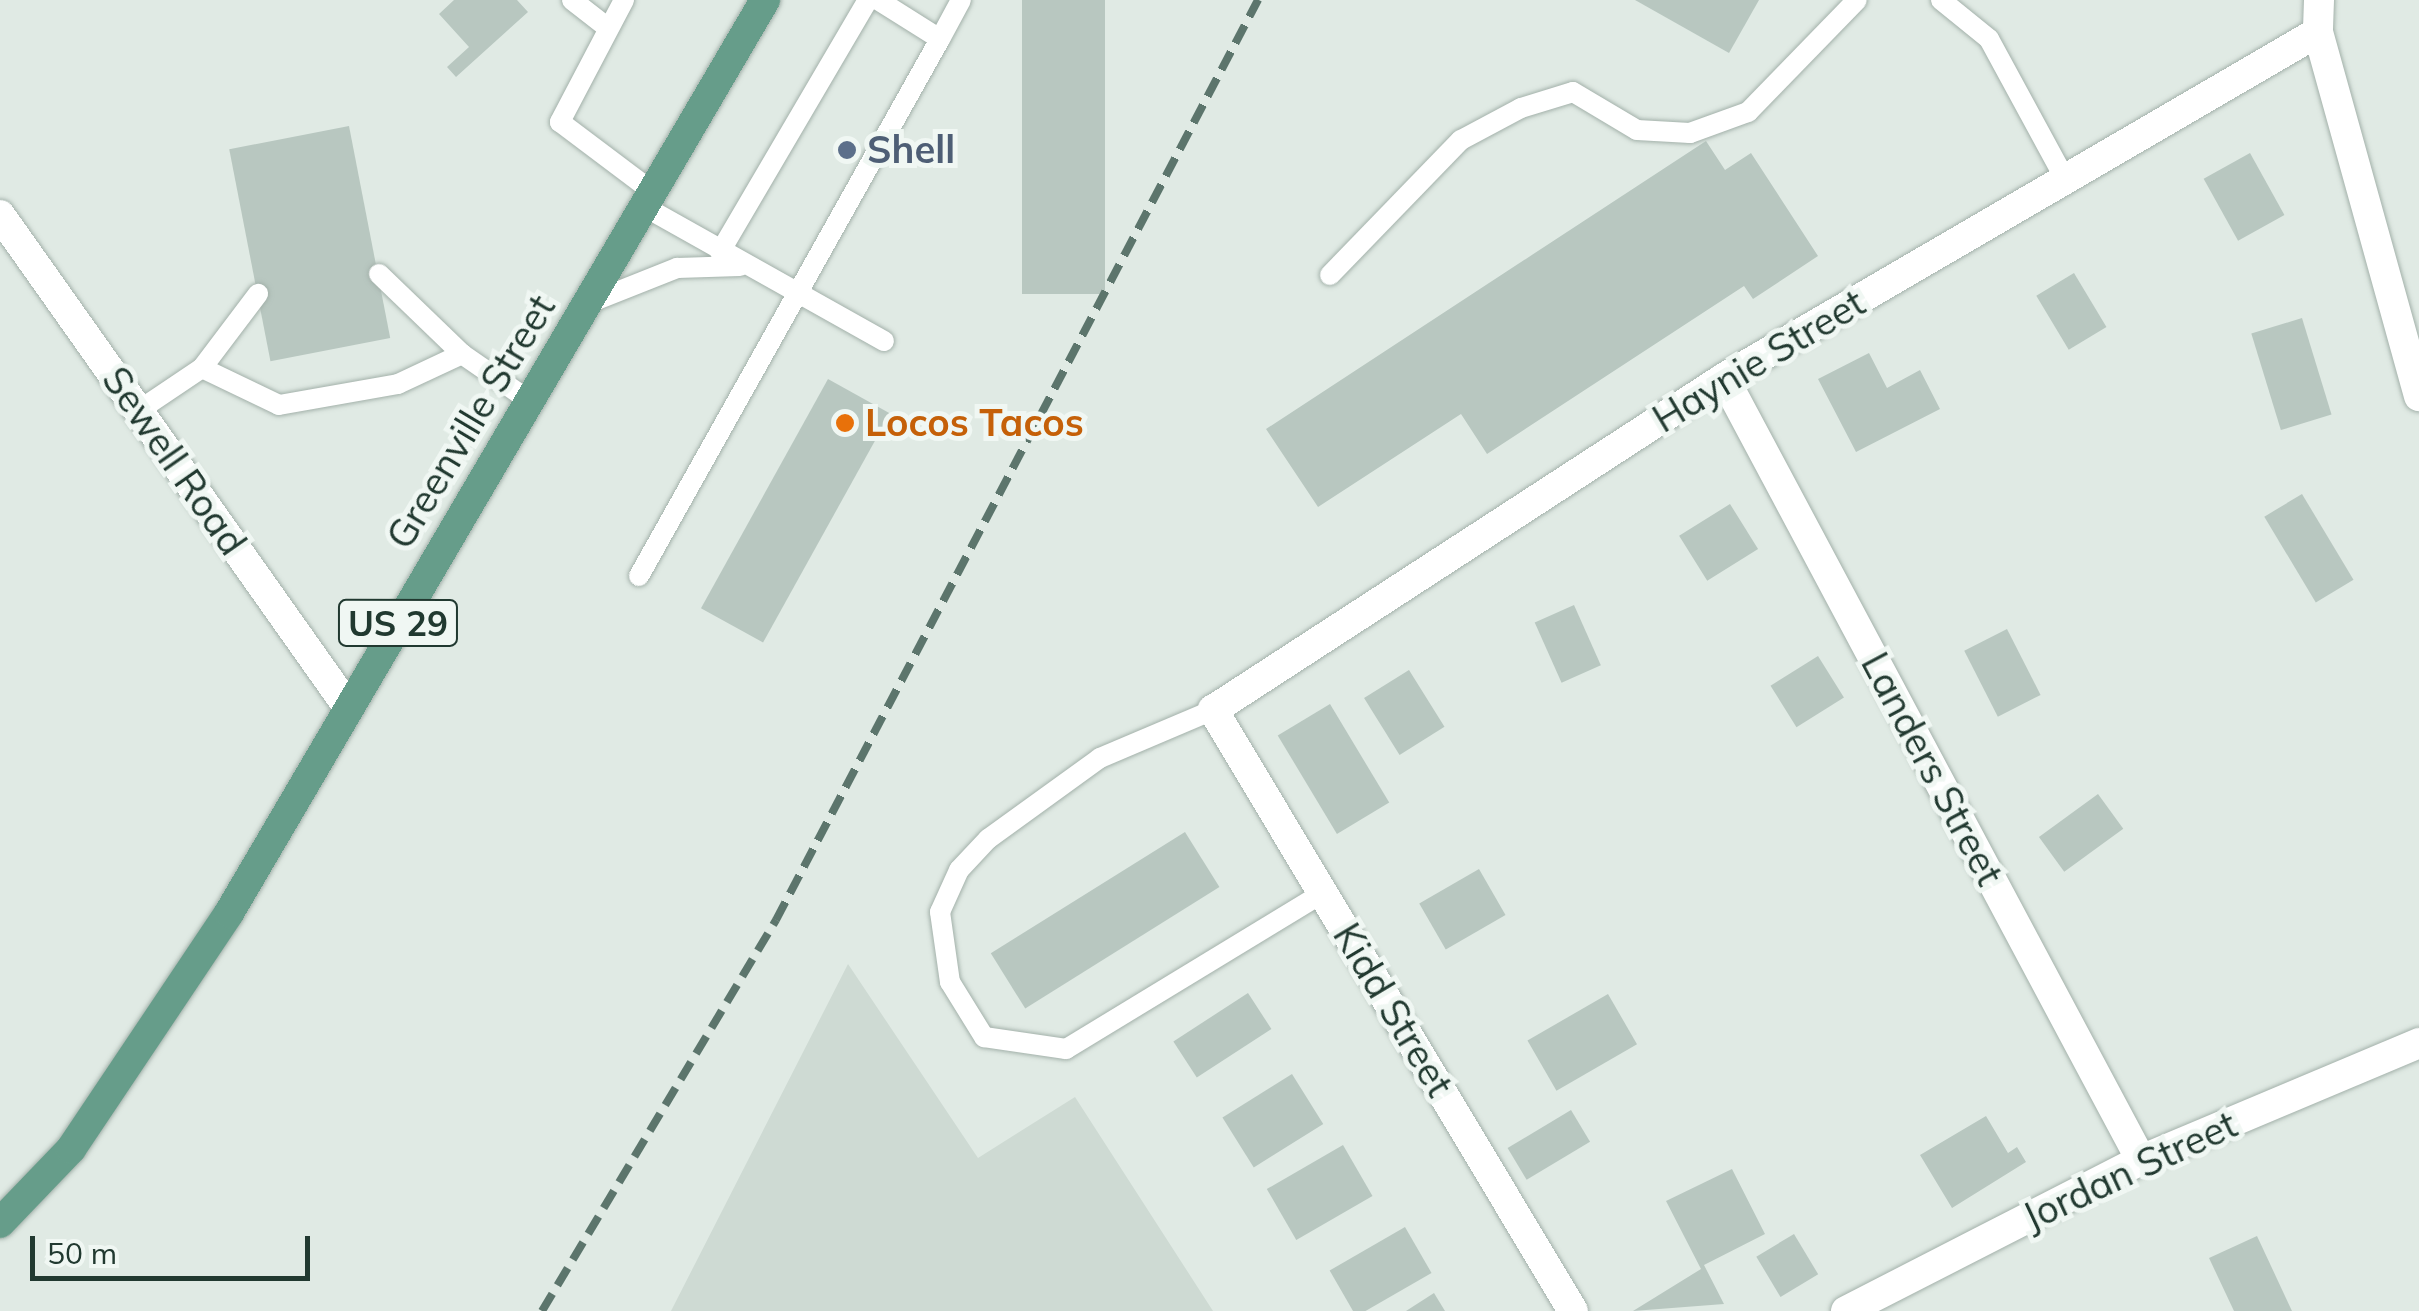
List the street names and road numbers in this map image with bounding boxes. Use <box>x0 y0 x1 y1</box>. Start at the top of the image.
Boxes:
street label: Haynie Street <box>1645 280 1873 442</box>
street label: Greenville Street <box>377 287 565 557</box>
street label: Sewell Road <box>93 358 255 564</box>
road number: US 29 <box>336 593 460 653</box>
street label: Landers Street <box>1852 645 2012 893</box>
street label: Kidd Street <box>1324 915 1462 1105</box>
street label: Jordan Street <box>2016 1102 2244 1240</box>

